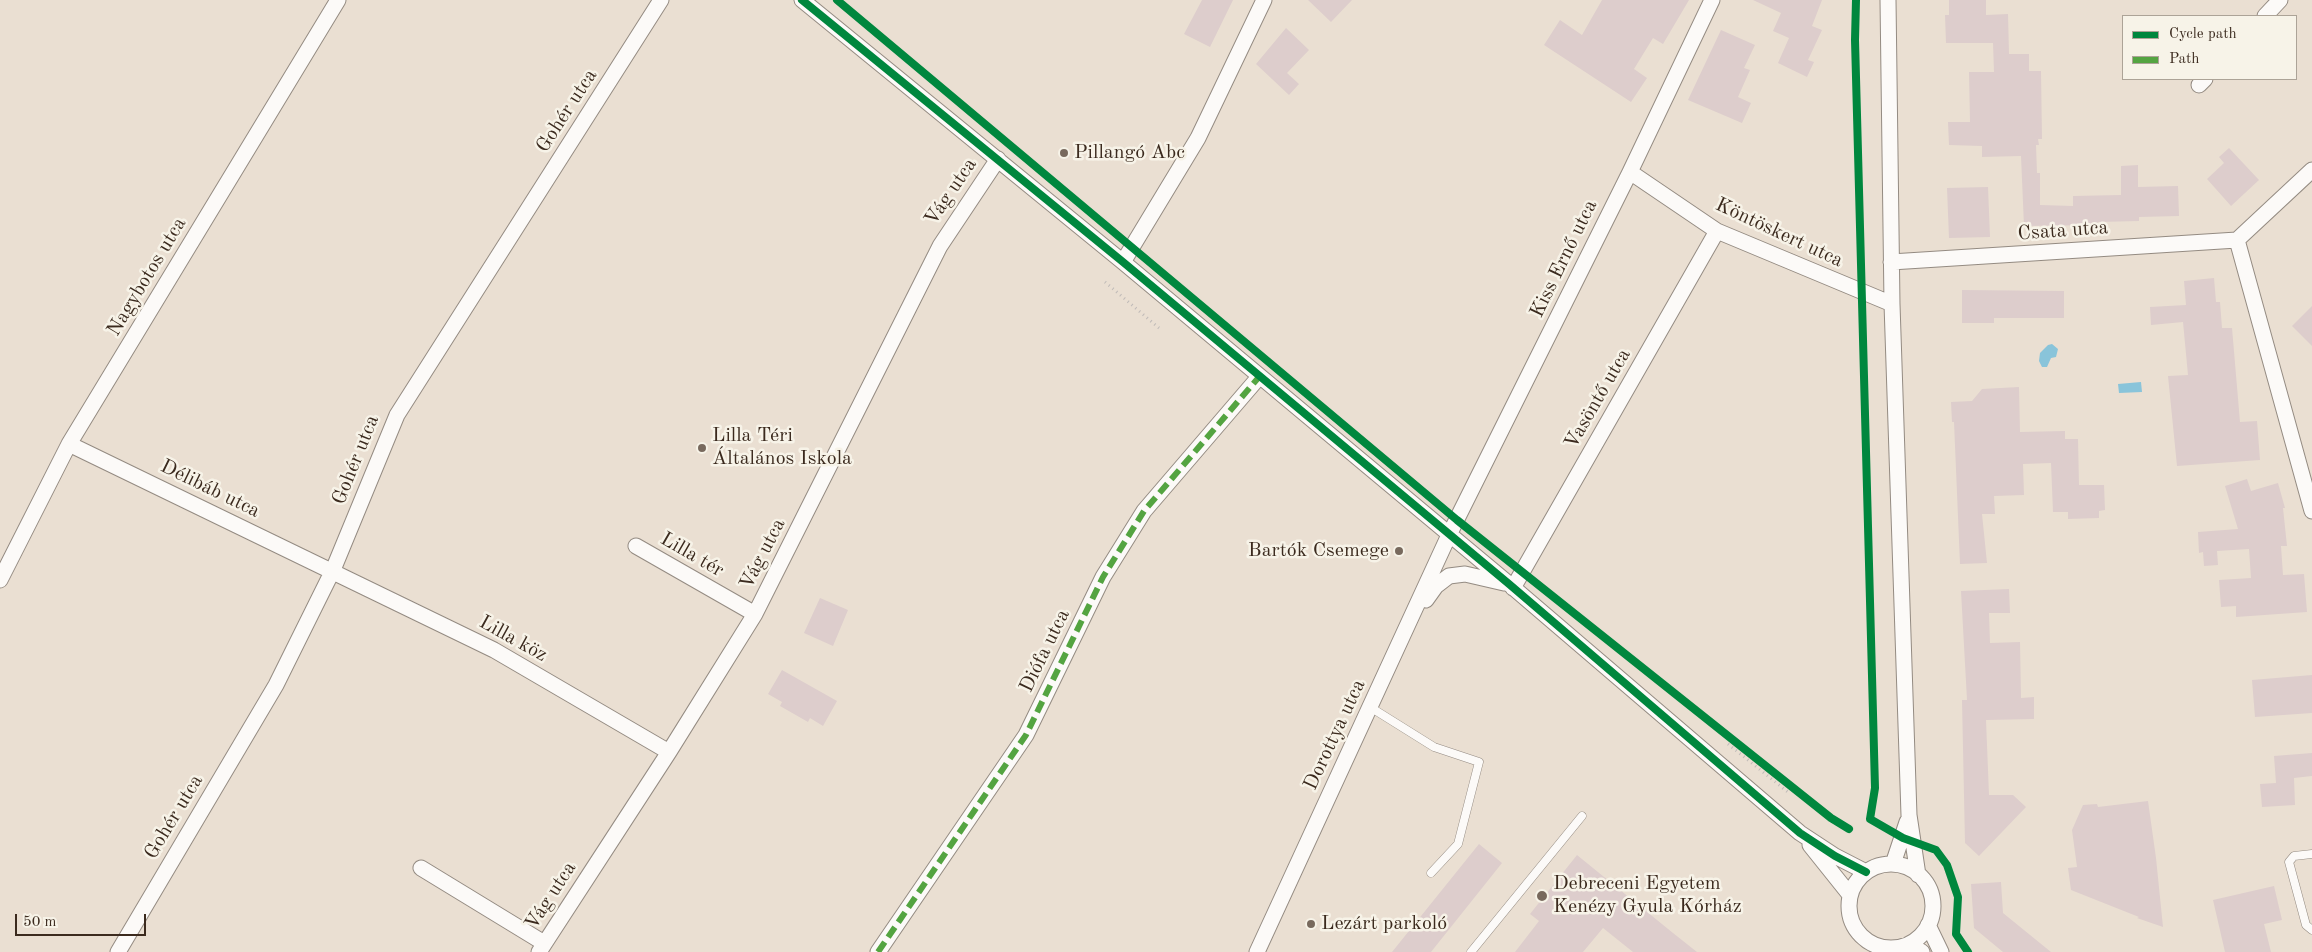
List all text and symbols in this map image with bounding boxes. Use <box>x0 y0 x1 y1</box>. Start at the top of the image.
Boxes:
legend <box>2122 15 2297 80</box>
text: Cycle path <box>2169 27 2237 42</box>
text: Path <box>2169 52 2199 67</box>
street label: Gohér utca <box>531 65 603 157</box>
place label: Pillangó Abc <box>1074 141 1185 165</box>
marker: Pillangó Abc <box>1058 147 1070 159</box>
street label: Vág utca <box>920 154 982 230</box>
street label: Köntöskert utca <box>1711 193 1847 273</box>
street label: Kiss Ernő utca <box>1525 196 1603 322</box>
street label: Nagybotos utca <box>102 213 192 341</box>
street label: Csata utca <box>2017 216 2109 246</box>
street label: Vasöntő utca <box>1560 345 1636 453</box>
street label: Gohér utca <box>327 412 385 508</box>
place label: Lilla Téri Általános Iskola <box>712 424 852 471</box>
marker: Lilla Téri Általános Iskola <box>696 442 708 454</box>
street label: Délibáb utca <box>156 455 264 523</box>
street label: Vág utca <box>735 515 791 593</box>
street label: Lilla tér <box>656 527 728 583</box>
place label: Bartók Csemege <box>1248 539 1389 563</box>
marker: Bartók Csemege <box>1393 545 1405 557</box>
street label: Diófa utca <box>1015 606 1075 696</box>
street label: Lilla köz <box>475 611 551 667</box>
street label: Dorottya utca <box>1299 676 1371 794</box>
street label: Gohér utca <box>139 770 209 864</box>
street label: Vág utca <box>520 857 582 935</box>
place label: Debreceni Egyetem Kenézy Gyula Kórház <box>1553 872 1742 919</box>
marker: Debreceni Egyetem Kenézy Gyula Kórház <box>1535 889 1549 903</box>
scale bar <box>18 904 149 936</box>
place label: Lezárt parkoló <box>1321 912 1447 936</box>
text: 50 m <box>23 915 57 930</box>
marker: Lezárt parkoló <box>1305 918 1317 930</box>

